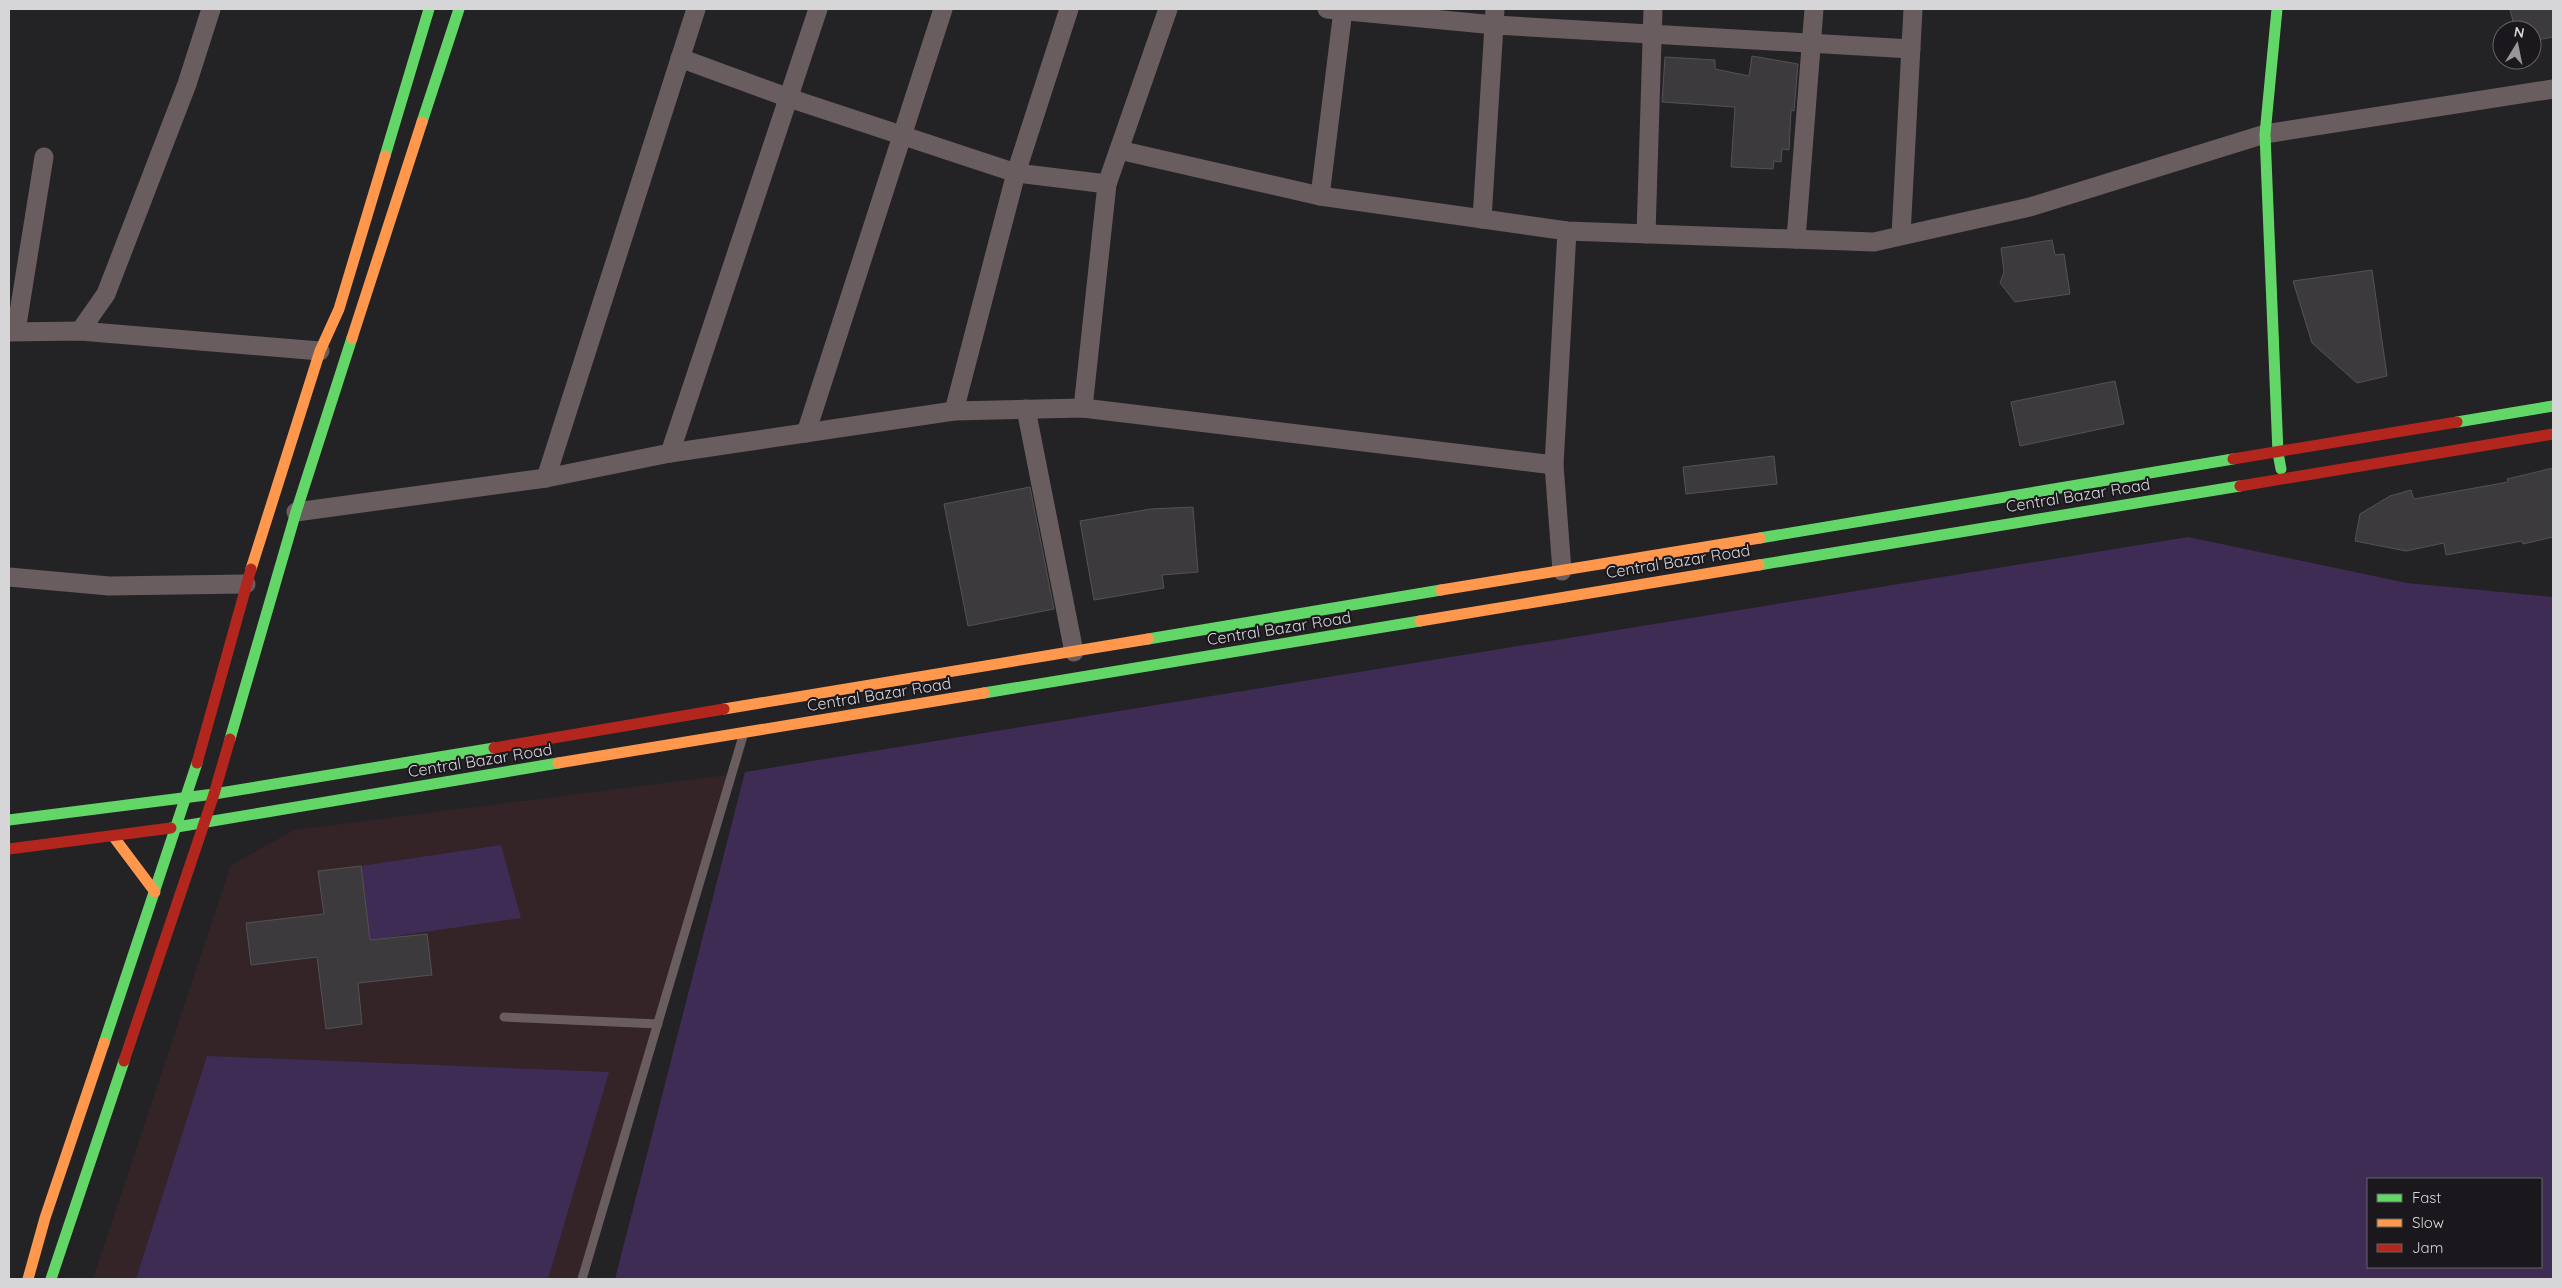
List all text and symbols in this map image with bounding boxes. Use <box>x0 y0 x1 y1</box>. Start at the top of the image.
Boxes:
north arrow <box>2492 20 2542 70</box>
text: N <box>2513 22 2526 42</box>
street label: Central Bazar Road <box>2005 474 2151 516</box>
street label: Central Bazar Road <box>1605 540 1751 582</box>
street label: Central Bazar Road <box>1206 607 1352 649</box>
street label: Central Bazar Road <box>806 673 952 715</box>
street label: Central Bazar Road <box>407 739 553 781</box>
legend <box>2367 1178 2542 1268</box>
text: Fast <box>2412 1188 2441 1207</box>
text: Slow <box>2412 1213 2444 1232</box>
text: Jam <box>2412 1238 2443 1257</box>

